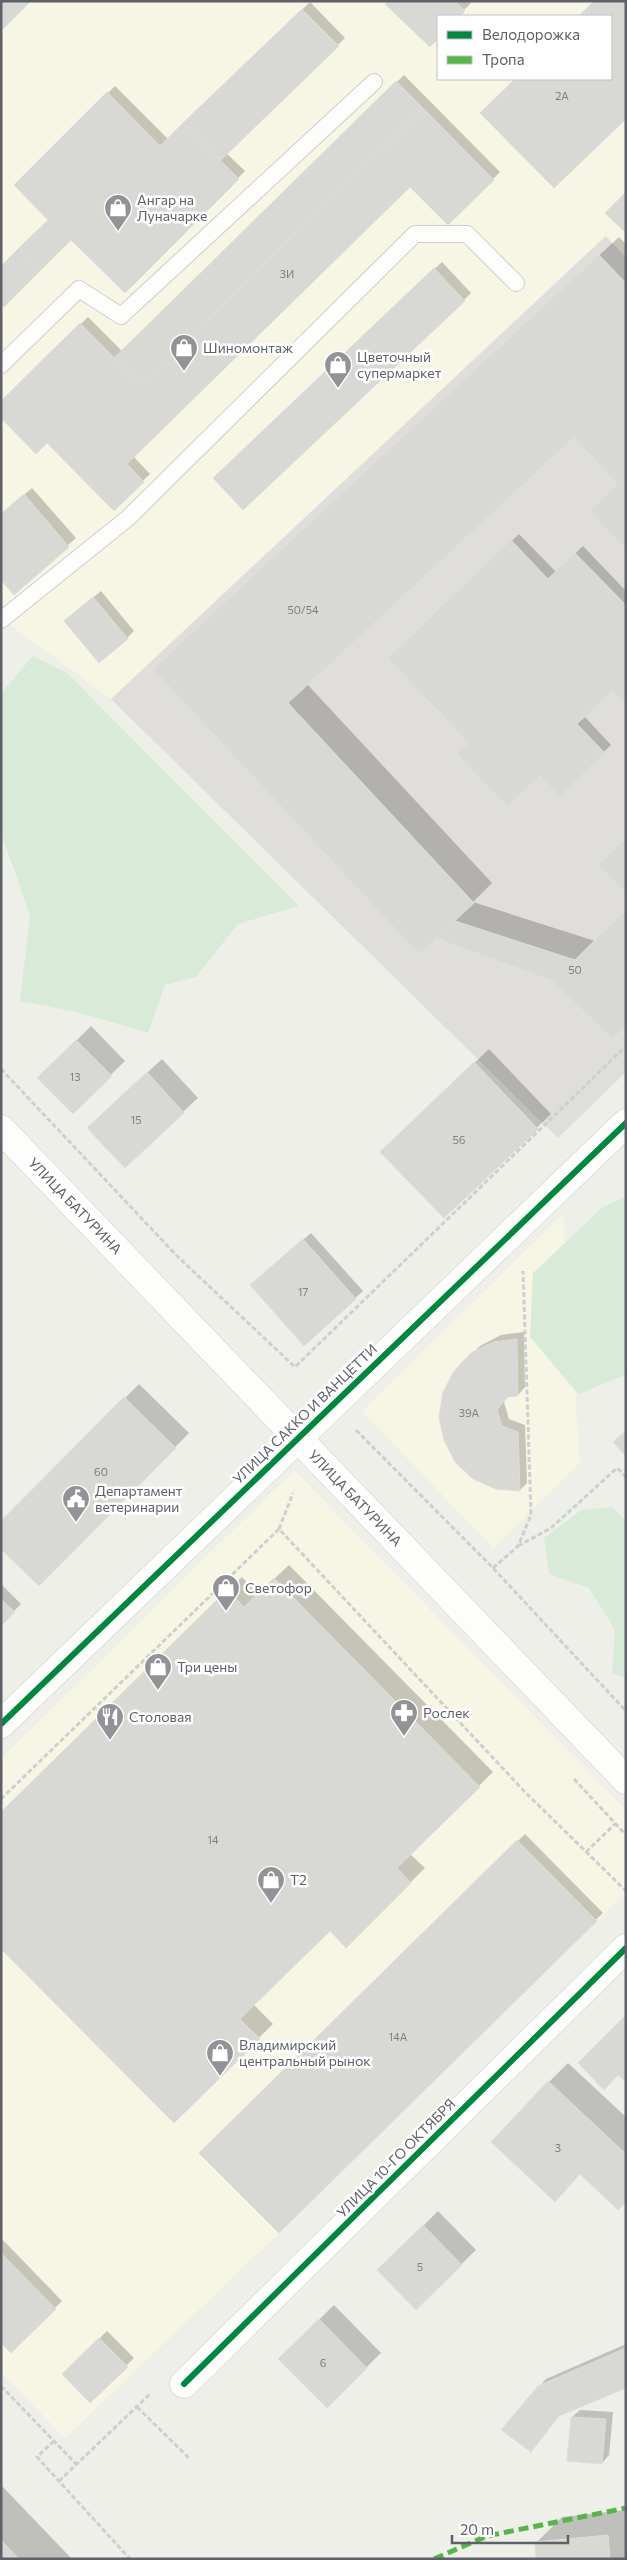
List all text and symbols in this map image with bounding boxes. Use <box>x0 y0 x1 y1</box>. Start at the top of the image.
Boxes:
legend <box>437 15 612 80</box>
text: Велодорожка <box>482 25 580 43</box>
text: Тропа <box>482 50 524 68</box>
house number: 2А <box>555 89 569 102</box>
place label: Ангар на Луначарке <box>137 191 207 224</box>
shop icon: Ангар на Луначарке <box>103 193 133 232</box>
house number: 3И <box>280 267 294 280</box>
shop icon: Шиномонтаж <box>169 333 199 372</box>
place label: Шиномонтаж <box>203 339 293 356</box>
place label: Цветочный супермаркет <box>357 348 442 381</box>
shop icon: Цветочный супермаркет <box>323 350 353 389</box>
house number: 50/54 <box>287 603 319 616</box>
house number: 50 <box>568 963 582 976</box>
house number: 13 <box>70 1070 80 1083</box>
house number: 15 <box>130 1113 142 1126</box>
house number: 56 <box>453 1133 466 1146</box>
street label: УЛИЦА БАТУРИНА <box>25 1154 126 1258</box>
house number: 17 <box>298 1285 308 1298</box>
street label: УЛИЦА САККО И ВАНЦЕТТИ <box>229 1340 380 1487</box>
house number: 39А <box>459 1406 480 1419</box>
street label: УЛИЦА БАТУРИНА <box>305 1446 406 1550</box>
house number: 60 <box>94 1465 108 1478</box>
place label: Департамент ветеринарии <box>95 1482 183 1515</box>
public building icon: Департамент ветеринарии <box>61 1484 91 1523</box>
shop icon: Светофор <box>211 1573 241 1612</box>
place label: Светофор <box>245 1579 312 1596</box>
shop icon: Три цены <box>143 1652 173 1691</box>
place label: Три цены <box>177 1658 237 1675</box>
pharmacy icon: Рослек <box>389 1698 419 1737</box>
restaurant icon: Столовая <box>95 1702 125 1741</box>
place label: Рослек <box>423 1704 470 1721</box>
place label: Столовая <box>129 1708 192 1725</box>
house number: 14 <box>207 1833 219 1846</box>
shop icon: T2 <box>256 1865 286 1904</box>
place label: T2 <box>290 1871 307 1888</box>
house number: 14А <box>389 2030 408 2043</box>
place label: Владимирский центральный рынок <box>239 2036 371 2069</box>
shop icon: Владимирский центральный рынок <box>205 2038 235 2077</box>
street label: УЛИЦА 10-ГО ОКТЯБРЯ <box>333 2095 459 2221</box>
house number: 3 <box>555 2141 561 2154</box>
house number: 5 <box>417 2260 423 2273</box>
house number: 6 <box>320 2356 327 2369</box>
scale bar <box>452 2512 568 2544</box>
text: 20 m <box>460 2520 494 2538</box>

